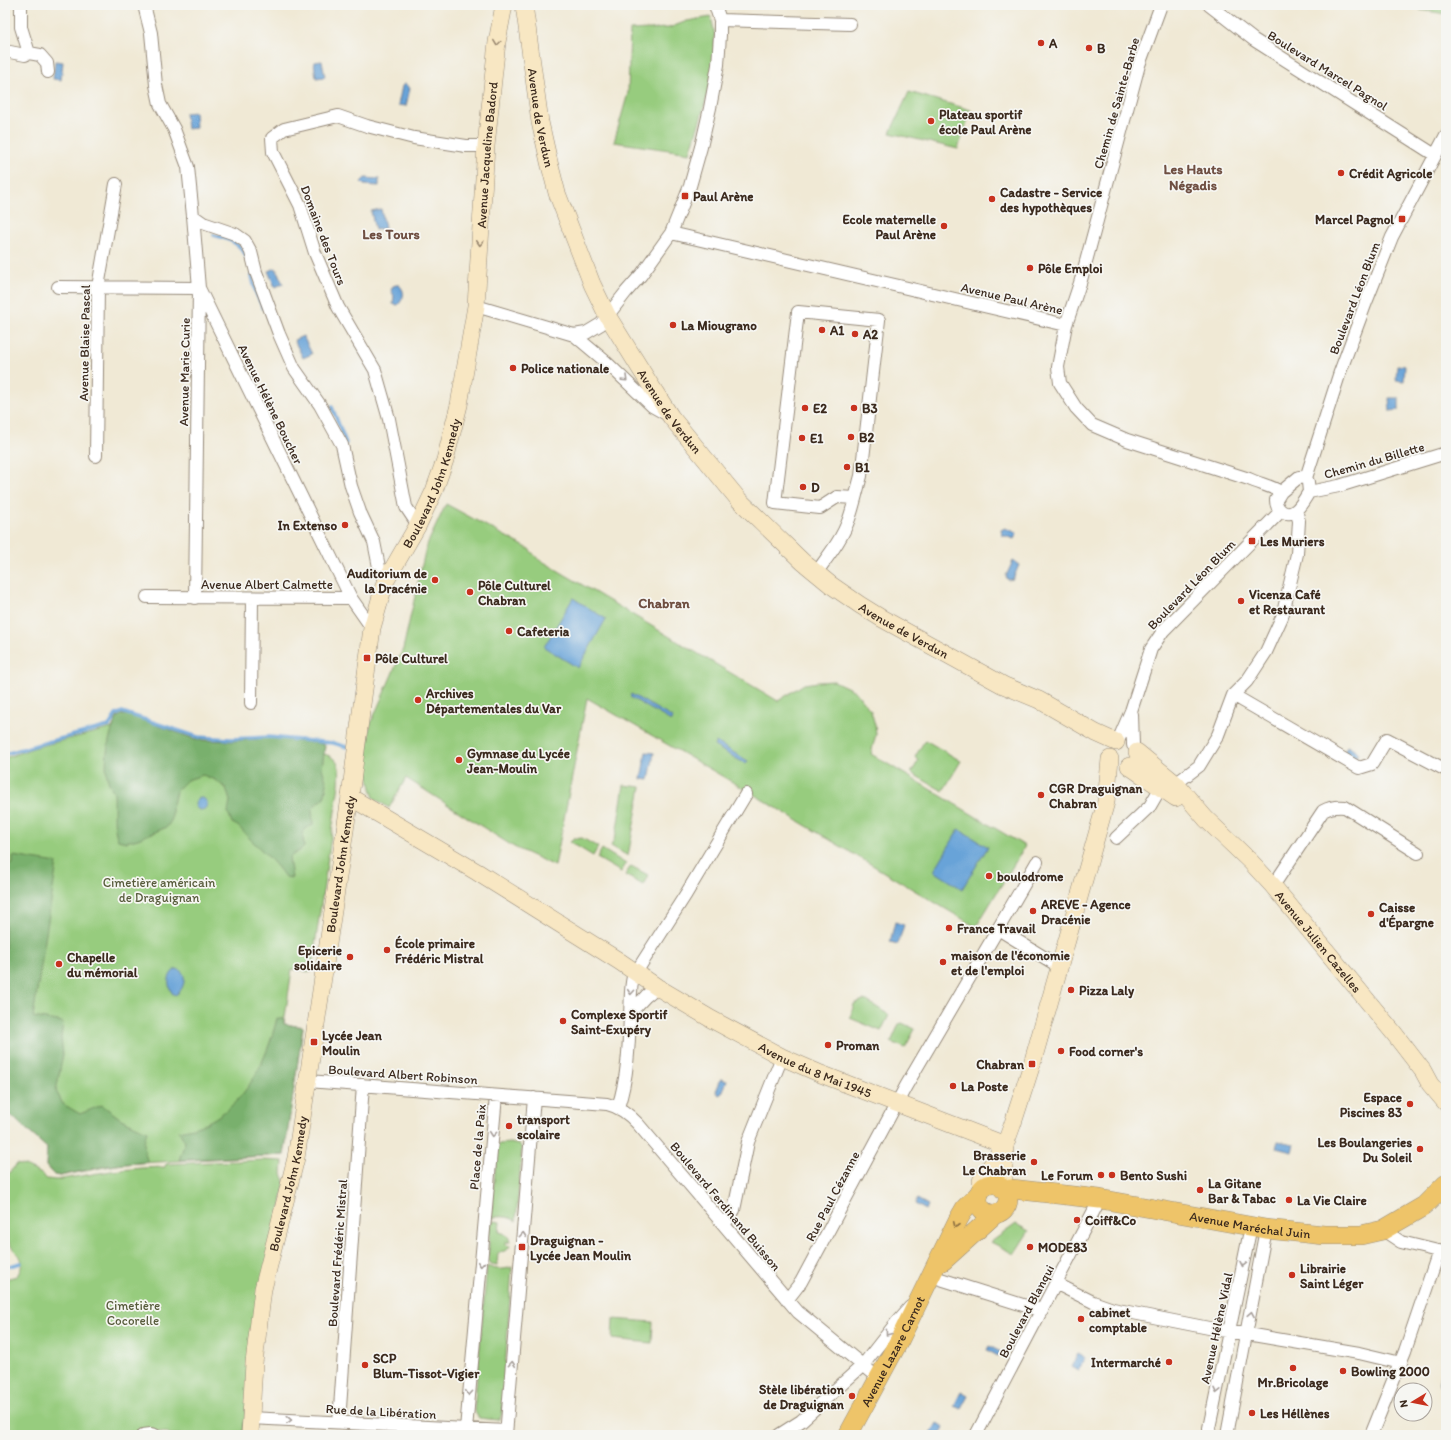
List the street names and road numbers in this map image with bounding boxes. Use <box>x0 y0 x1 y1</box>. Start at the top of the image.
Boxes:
street label: Boulevard Marcel Pagnol <box>1265 27 1391 114</box>
street label: Chemin de Sainte-Barbe <box>1091 36 1142 171</box>
street label: Avenue de Verdun <box>525 67 557 170</box>
street label: Avenue Jacqueline Badord <box>474 81 501 229</box>
street label: Domaine des Tours <box>298 183 350 287</box>
street label: Boulevard Léon Blum <box>1326 240 1383 357</box>
street label: Avenue Paul Arène <box>960 279 1064 317</box>
street label: Avenue Blaise Pascal <box>76 284 93 401</box>
street label: Avenue Marie Curie <box>176 318 193 426</box>
street label: Avenue Hélène Boucher <box>235 342 306 467</box>
street label: Avenue de Verdun <box>634 366 705 457</box>
street label: Boulevard John Kennedy <box>399 417 463 551</box>
street label: Chemin du Billette <box>1322 439 1426 482</box>
street label: Boulevard Léon Blum <box>1144 536 1238 633</box>
street label: Avenue Albert Calmette <box>201 577 333 592</box>
street label: Avenue de Verdun <box>856 599 952 662</box>
street label: Boulevard John Kennedy <box>323 795 358 934</box>
street label: Avenue Julien Cazelles <box>1272 888 1364 996</box>
street label: Avenue du 8 Mai 1945 <box>756 1039 874 1101</box>
street label: Boulevard Albert Robinson <box>328 1062 479 1087</box>
street label: Place de la Paix <box>466 1104 489 1190</box>
street label: Boulevard John Kennedy <box>266 1115 310 1253</box>
street label: Boulevard Ferdinand Buisson <box>667 1139 784 1274</box>
street label: Rue Paul Cézanne <box>802 1149 863 1244</box>
street label: Boulevard Frédéric Mistral <box>325 1178 350 1327</box>
street label: Avenue Maréchal Juin <box>1188 1208 1312 1242</box>
street label: Boulevard Blanqui <box>996 1262 1057 1360</box>
street label: Avenue Hélène Vidal <box>1197 1271 1236 1385</box>
street label: Avenue Lazare Carnot <box>858 1293 928 1409</box>
street label: Rue de la Libération <box>325 1401 437 1422</box>

